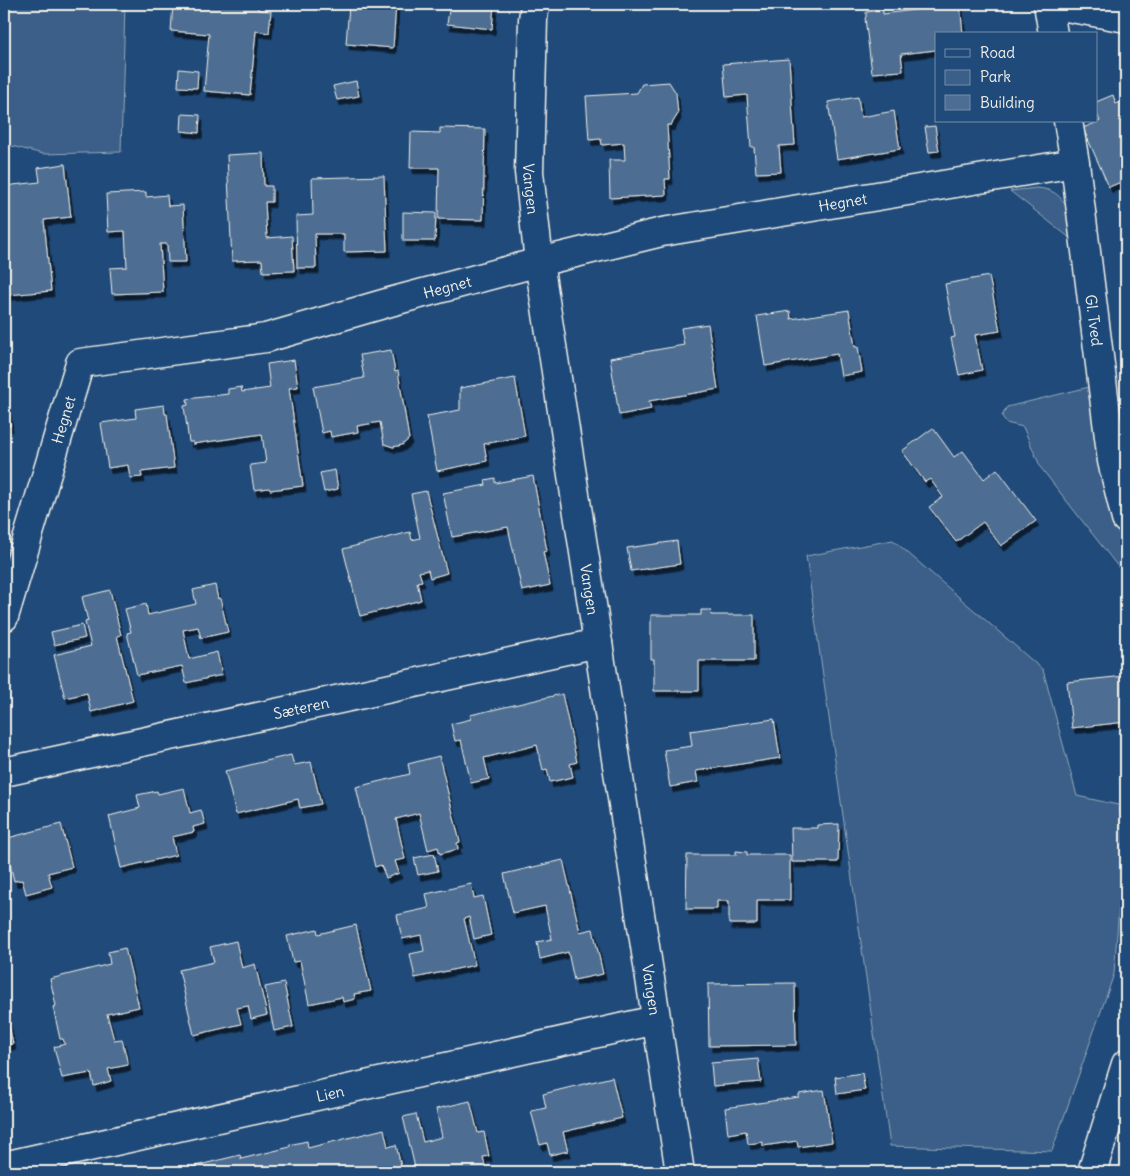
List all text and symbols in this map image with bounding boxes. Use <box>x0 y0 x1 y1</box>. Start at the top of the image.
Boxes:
legend <box>935 32 1098 122</box>
text: Road <box>980 43 1015 62</box>
text: Park <box>980 67 1011 86</box>
text: Building <box>980 93 1035 112</box>
street label: Vangen <box>519 163 543 216</box>
street label: Hegnet <box>817 188 868 215</box>
street label: Hegnet <box>421 271 473 302</box>
street label: Gl. Tved <box>1082 293 1107 347</box>
street label: Hegnet <box>47 393 79 446</box>
street label: Vangen <box>576 563 603 616</box>
street label: Sæteren <box>272 692 331 723</box>
street label: Vangen <box>638 963 665 1017</box>
street label: Lien <box>314 1081 346 1105</box>

